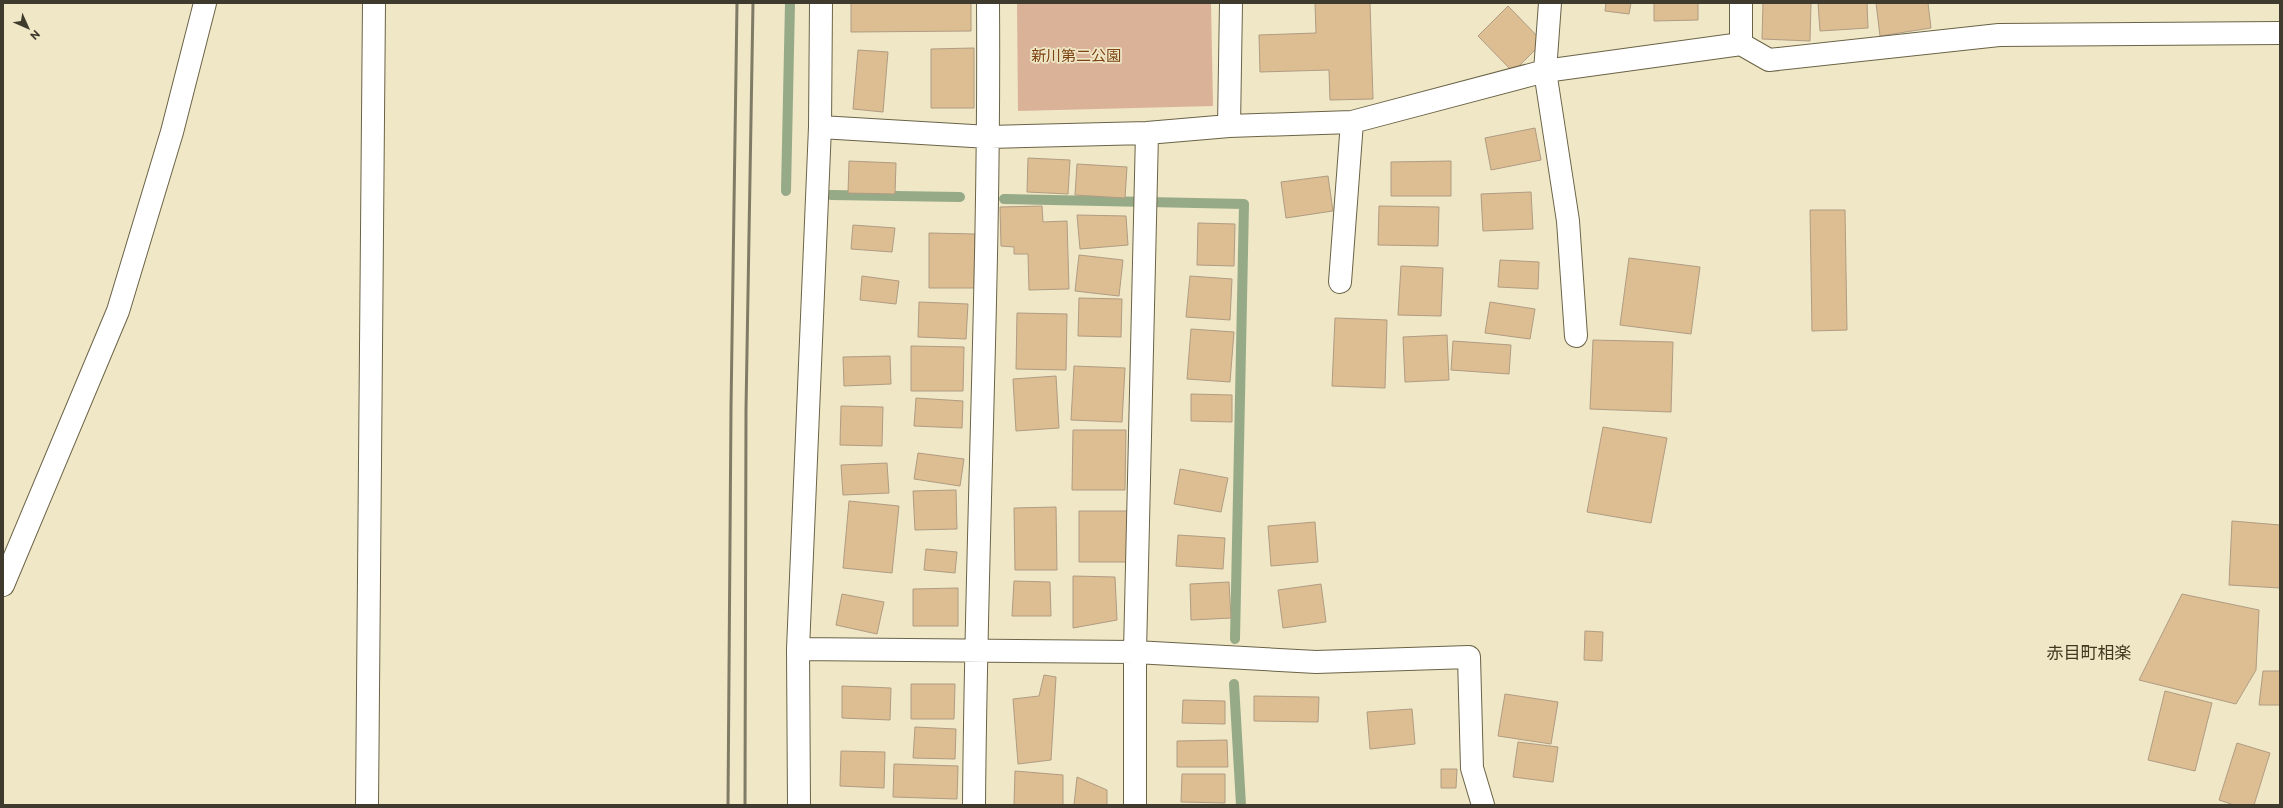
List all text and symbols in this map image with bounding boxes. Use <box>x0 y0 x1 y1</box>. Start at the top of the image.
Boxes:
north arrow <box>8 8 48 48</box>
text: N <box>28 28 43 43</box>
park label: 新川第二公園 <box>1031 46 1121 64</box>
district label: 赤目町相楽 <box>2047 642 2132 663</box>

